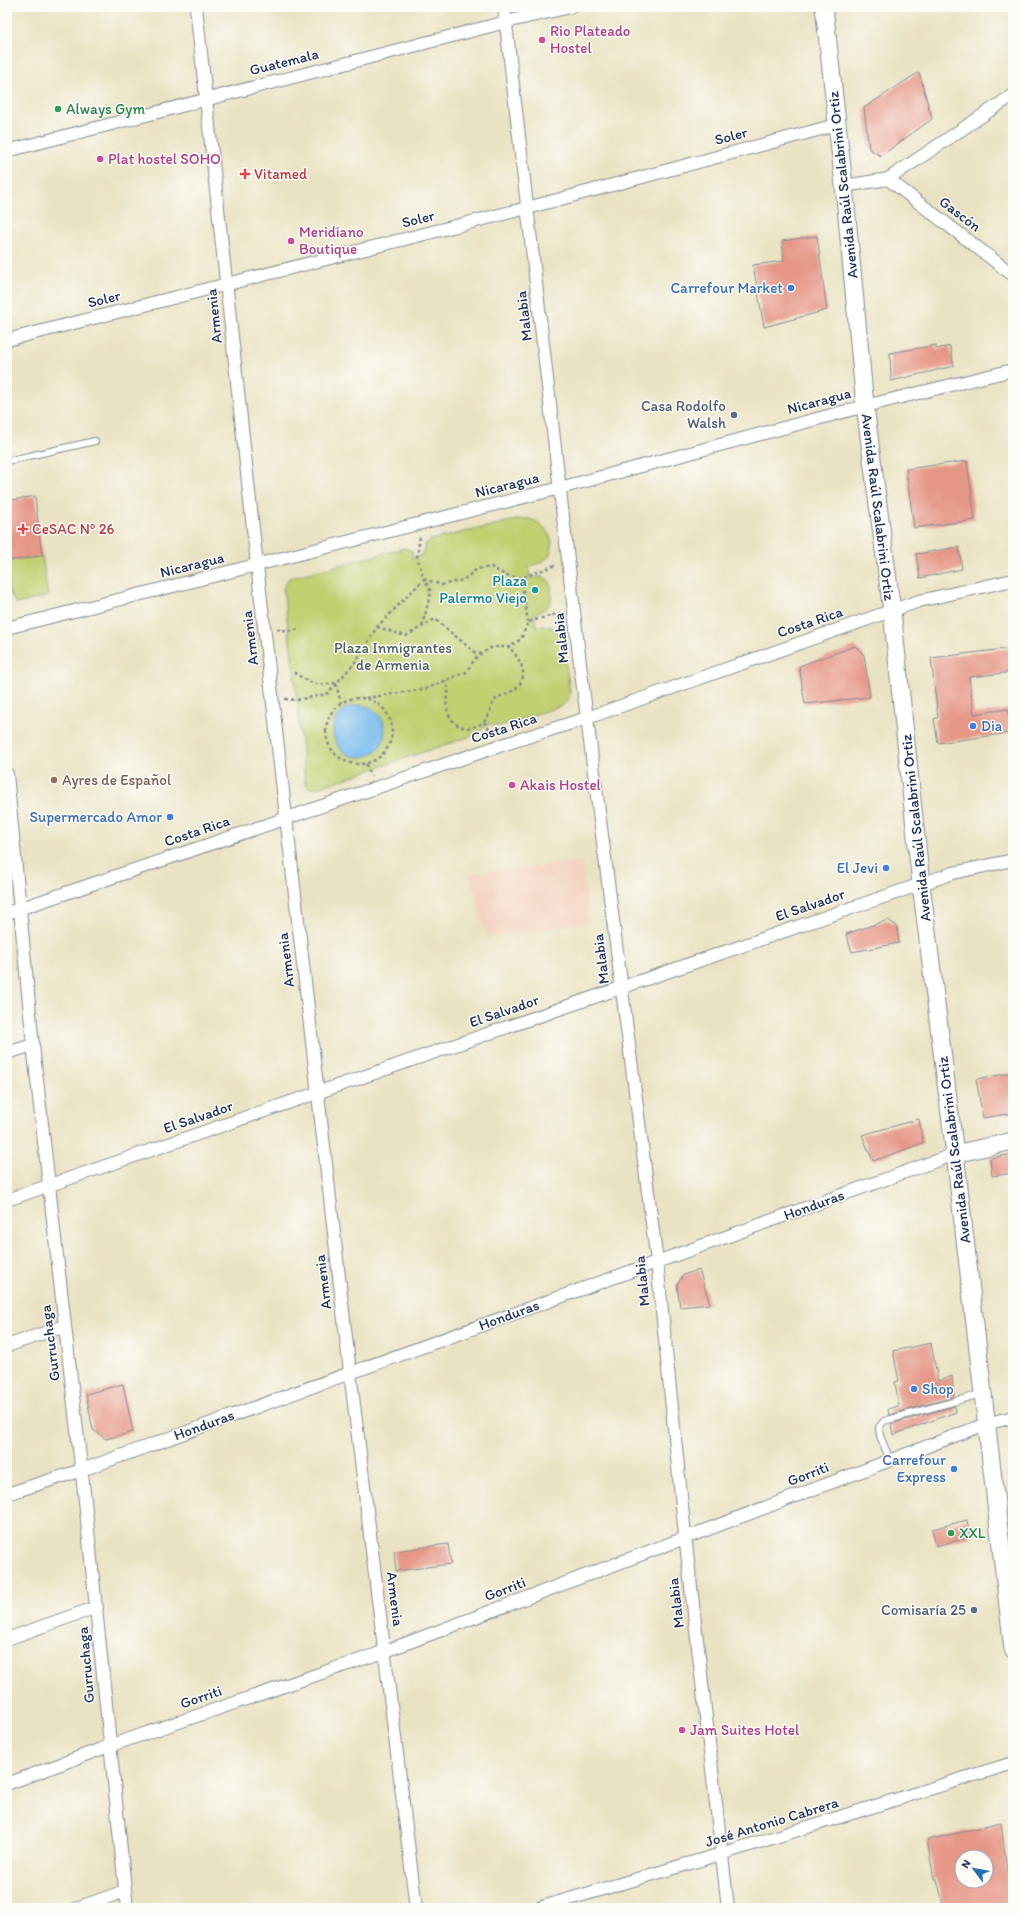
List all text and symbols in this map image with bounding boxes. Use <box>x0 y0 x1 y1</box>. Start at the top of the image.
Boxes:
place label: Rio Plateado Hostel <box>550 22 630 57</box>
marker: Rio Plateado Hostel <box>537 35 547 45</box>
street label: Guatemala <box>248 45 321 79</box>
street label: Avenida Raúl Scalabrini Ortiz <box>824 90 862 280</box>
place label: Always Gym <box>66 100 145 118</box>
marker: Always Gym <box>53 104 63 114</box>
street label: Soler <box>713 123 750 149</box>
place label: Plat hostel SOHO <box>108 150 221 168</box>
marker: Plat hostel SOHO <box>95 154 105 164</box>
place label: Vitamed <box>254 165 307 183</box>
marker: Vitamed <box>239 168 251 180</box>
street label: Gascón <box>935 192 985 236</box>
street label: Soler <box>400 206 437 232</box>
place label: Meridiano Boutique <box>299 223 364 258</box>
marker: Meridiano Boutique <box>286 236 296 246</box>
place label: Carrefour Market <box>670 279 783 297</box>
marker: Carrefour Market <box>786 283 796 293</box>
street label: Soler <box>86 286 123 312</box>
street label: Armenia <box>202 288 226 344</box>
street label: Malabia <box>512 290 536 342</box>
street label: Nicaragua <box>785 384 853 418</box>
place label: Casa Rodolfo Walsh <box>641 397 726 432</box>
marker: Casa Rodolfo Walsh <box>729 410 739 420</box>
street label: Avenida Raúl Scalabrini Ortiz <box>858 412 898 602</box>
street label: Nicaragua <box>473 468 541 502</box>
place label: CeSAC Nº 26 <box>32 520 115 538</box>
marker: CeSAC Nº 26 <box>17 523 29 535</box>
street label: Nicaragua <box>158 548 226 582</box>
place label: Plaza Palermo Viejo <box>439 572 528 607</box>
marker: Plaza Palermo Viejo <box>530 585 540 595</box>
street label: Costa Rica <box>775 602 845 642</box>
street label: Armenia <box>238 609 262 666</box>
street label: Malabia <box>549 612 573 664</box>
park label: Plaza Inmigrantes de Armenia <box>334 639 452 674</box>
street label: Costa Rica <box>469 709 539 747</box>
place label: Dia <box>981 717 1003 735</box>
marker: Dia <box>968 721 978 731</box>
street label: Avenida Raúl Scalabrini Ortiz <box>897 733 935 923</box>
place label: Ayres de Español <box>62 771 172 789</box>
marker: Ayres de Español <box>49 775 59 785</box>
place label: Akais Hostel <box>520 776 602 794</box>
marker: Akais Hostel <box>507 780 517 790</box>
place label: Supermercado Amor <box>29 808 162 826</box>
street label: Costa Rica <box>162 811 232 851</box>
marker: Supermercado Amor <box>165 812 175 822</box>
place label: El Jevi <box>837 859 878 877</box>
marker: El Jevi <box>881 863 891 873</box>
street label: El Salvador <box>773 885 847 925</box>
street label: Armenia <box>274 931 298 988</box>
street label: Malabia <box>589 933 613 985</box>
street label: El Salvador <box>467 991 541 1031</box>
street label: Avenida Raúl Scalabrini Ortiz <box>934 1055 974 1245</box>
street label: El Salvador <box>161 1097 235 1137</box>
street label: Honduras <box>781 1186 847 1224</box>
street label: Armenia <box>311 1253 335 1310</box>
street label: Malabia <box>630 1255 654 1307</box>
street label: Honduras <box>476 1296 542 1334</box>
street label: Gurruchaga <box>36 1304 64 1382</box>
place label: Shop <box>922 1380 954 1398</box>
marker: Shop <box>909 1384 919 1394</box>
street label: Honduras <box>171 1406 237 1444</box>
place label: Carrefour Express <box>882 1451 946 1486</box>
street label: Gorriti <box>785 1458 831 1490</box>
marker: Carrefour Express <box>949 1464 959 1474</box>
place label: XXL <box>959 1524 986 1542</box>
marker: XXL <box>946 1528 956 1538</box>
street label: Armenia <box>383 1571 407 1628</box>
street label: Gorriti <box>482 1573 528 1605</box>
street label: Malabia <box>664 1577 688 1629</box>
place label: Comisaría 25 <box>881 1601 966 1619</box>
marker: Comisaría 25 <box>969 1605 979 1615</box>
street label: Gurruchaga <box>74 1626 98 1704</box>
street label: Gorriti <box>178 1682 224 1712</box>
place label: Jam Suites Hotel <box>690 1721 800 1739</box>
marker: Jam Suites Hotel <box>677 1725 687 1735</box>
street label: José Antonio Cabrera <box>703 1793 841 1851</box>
north arrow <box>954 1849 994 1889</box>
text: N <box>958 1857 973 1871</box>

